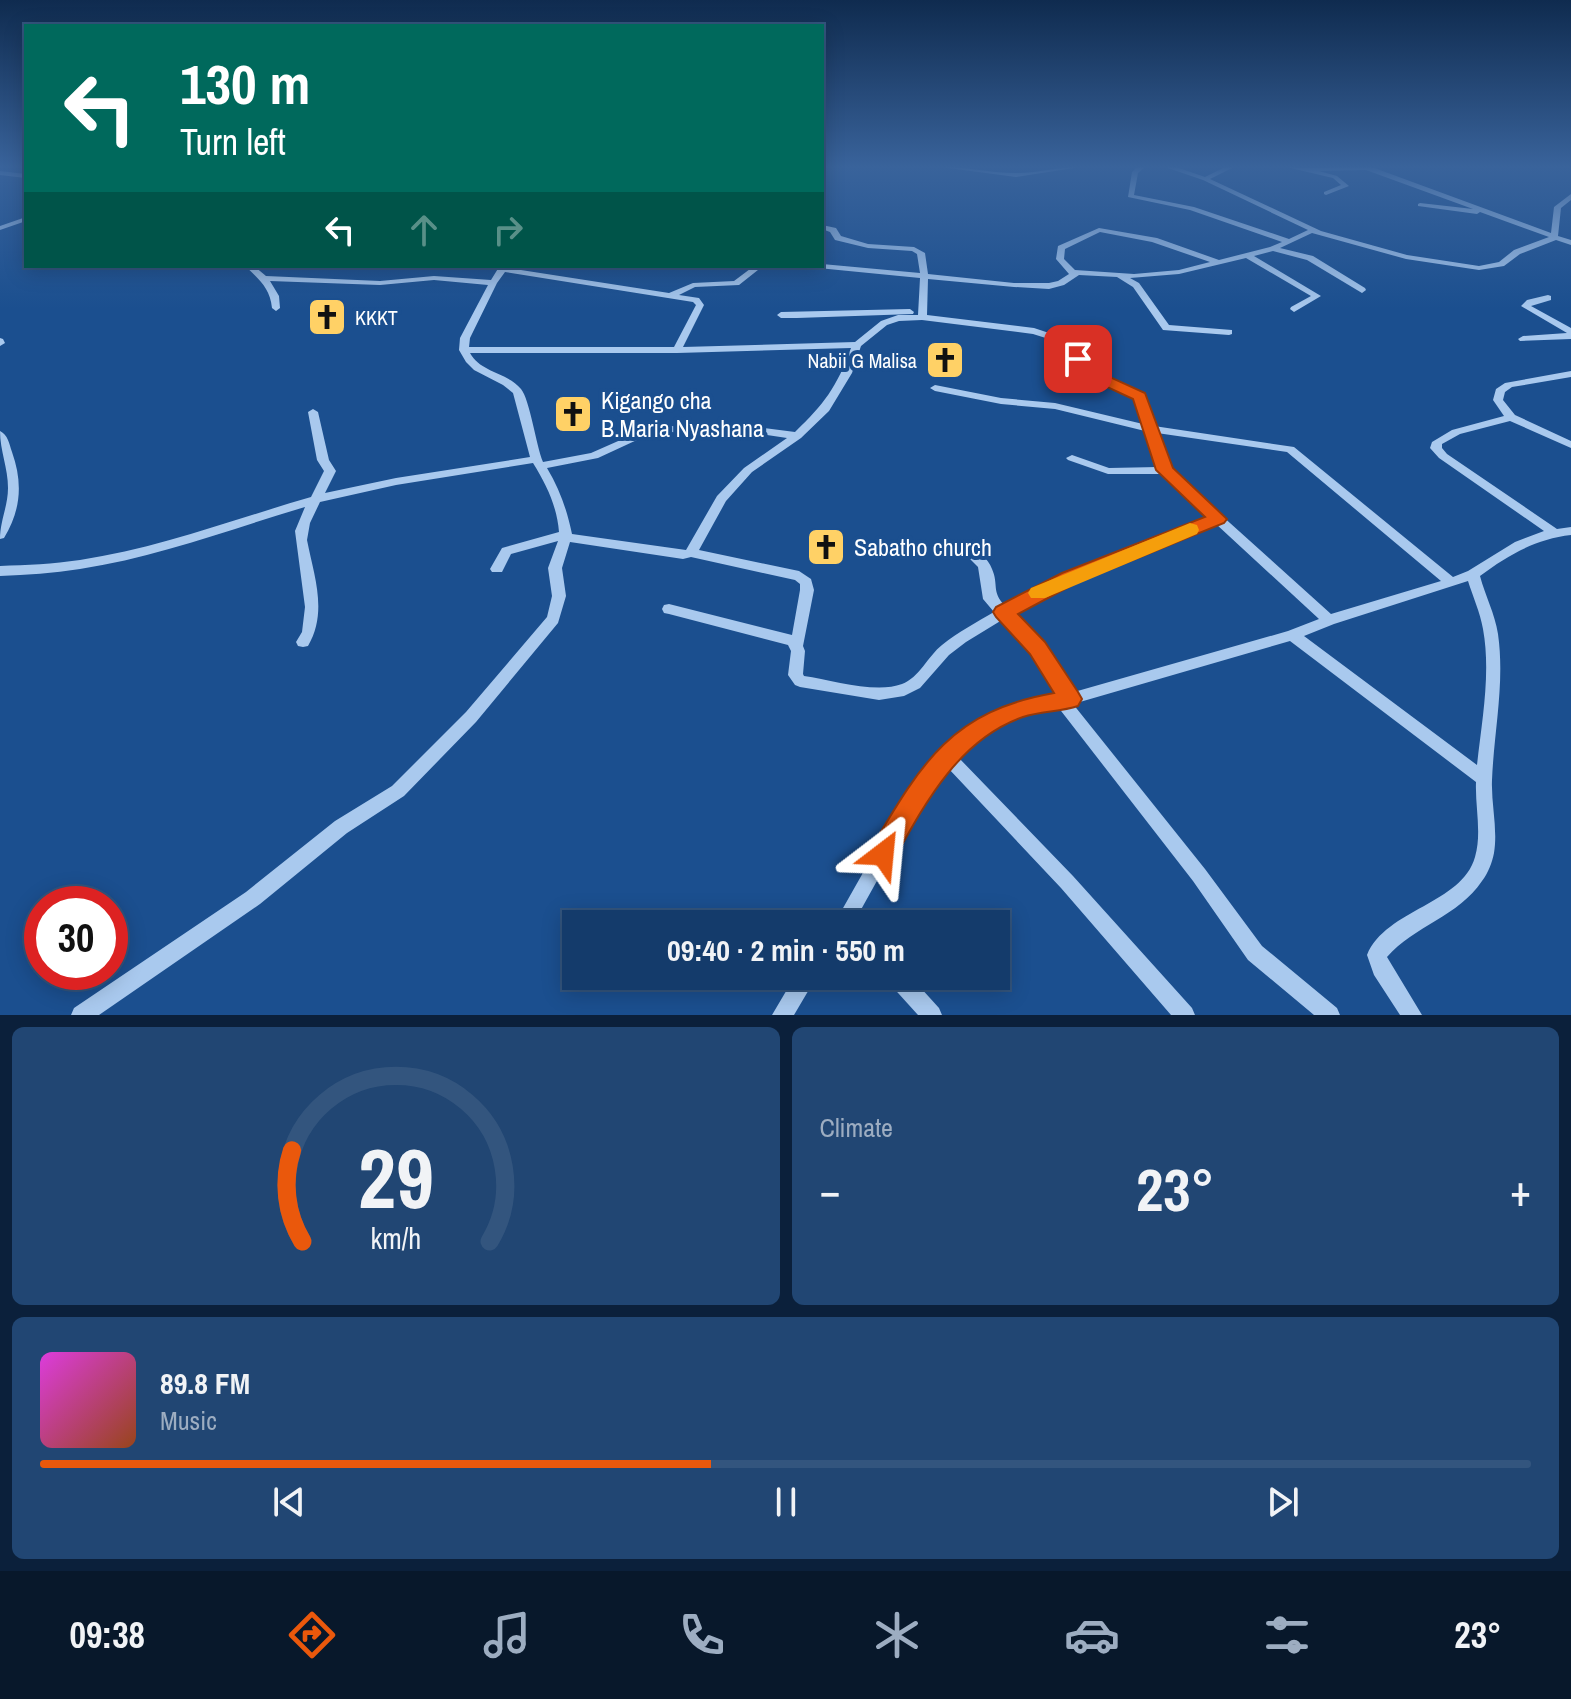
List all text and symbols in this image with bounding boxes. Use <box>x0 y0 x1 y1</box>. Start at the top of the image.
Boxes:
text: 130 m <box>180 46 310 121</box>
icon: left <box>48 56 152 160</box>
text: Turn left <box>180 118 286 166</box>
icon: left <box>318 208 362 252</box>
icon: ahead <box>402 208 446 252</box>
icon: right <box>486 208 530 252</box>
church icon: KKKT <box>306 296 348 338</box>
place label: KKKT <box>355 304 398 331</box>
pin <box>1044 325 1112 393</box>
icon: arrive <box>1056 337 1100 381</box>
church icon: Nabii G Malisa <box>924 339 966 381</box>
place label: Nabii G Malisa <box>808 347 917 374</box>
place label: Kigango cha B.Maria Nyashana <box>601 384 764 444</box>
church icon: Kigango cha B.Maria Nyashana <box>552 393 594 435</box>
church icon: Sabatho church <box>805 526 847 568</box>
place label: Sabatho church <box>854 531 992 563</box>
position arrow <box>841 812 925 896</box>
speed limit sign: 30 <box>24 886 128 990</box>
text: 09:40 · 2 min · 550 m <box>667 930 905 970</box>
text: Climate <box>820 1110 893 1145</box>
text: 29 <box>358 1122 434 1234</box>
text: 23° <box>1136 1149 1215 1230</box>
text: − <box>820 1160 841 1220</box>
text: + <box>1510 1160 1531 1220</box>
text: km/h <box>370 1219 421 1258</box>
text: 89.8 FM <box>160 1363 250 1403</box>
text: Music <box>160 1403 217 1438</box>
icon: previous <box>267 1480 311 1524</box>
icon: pause <box>764 1480 808 1524</box>
icon: next <box>1261 1480 1305 1524</box>
icon: directions <box>284 1607 340 1663</box>
icon: music <box>479 1607 535 1663</box>
icon: phone <box>674 1607 730 1663</box>
icon: climate <box>869 1607 925 1663</box>
icon: car <box>1064 1607 1120 1663</box>
icon: filters <box>1259 1607 1315 1663</box>
text: 09:38 <box>70 1611 145 1659</box>
text: 23° <box>1454 1611 1501 1659</box>

